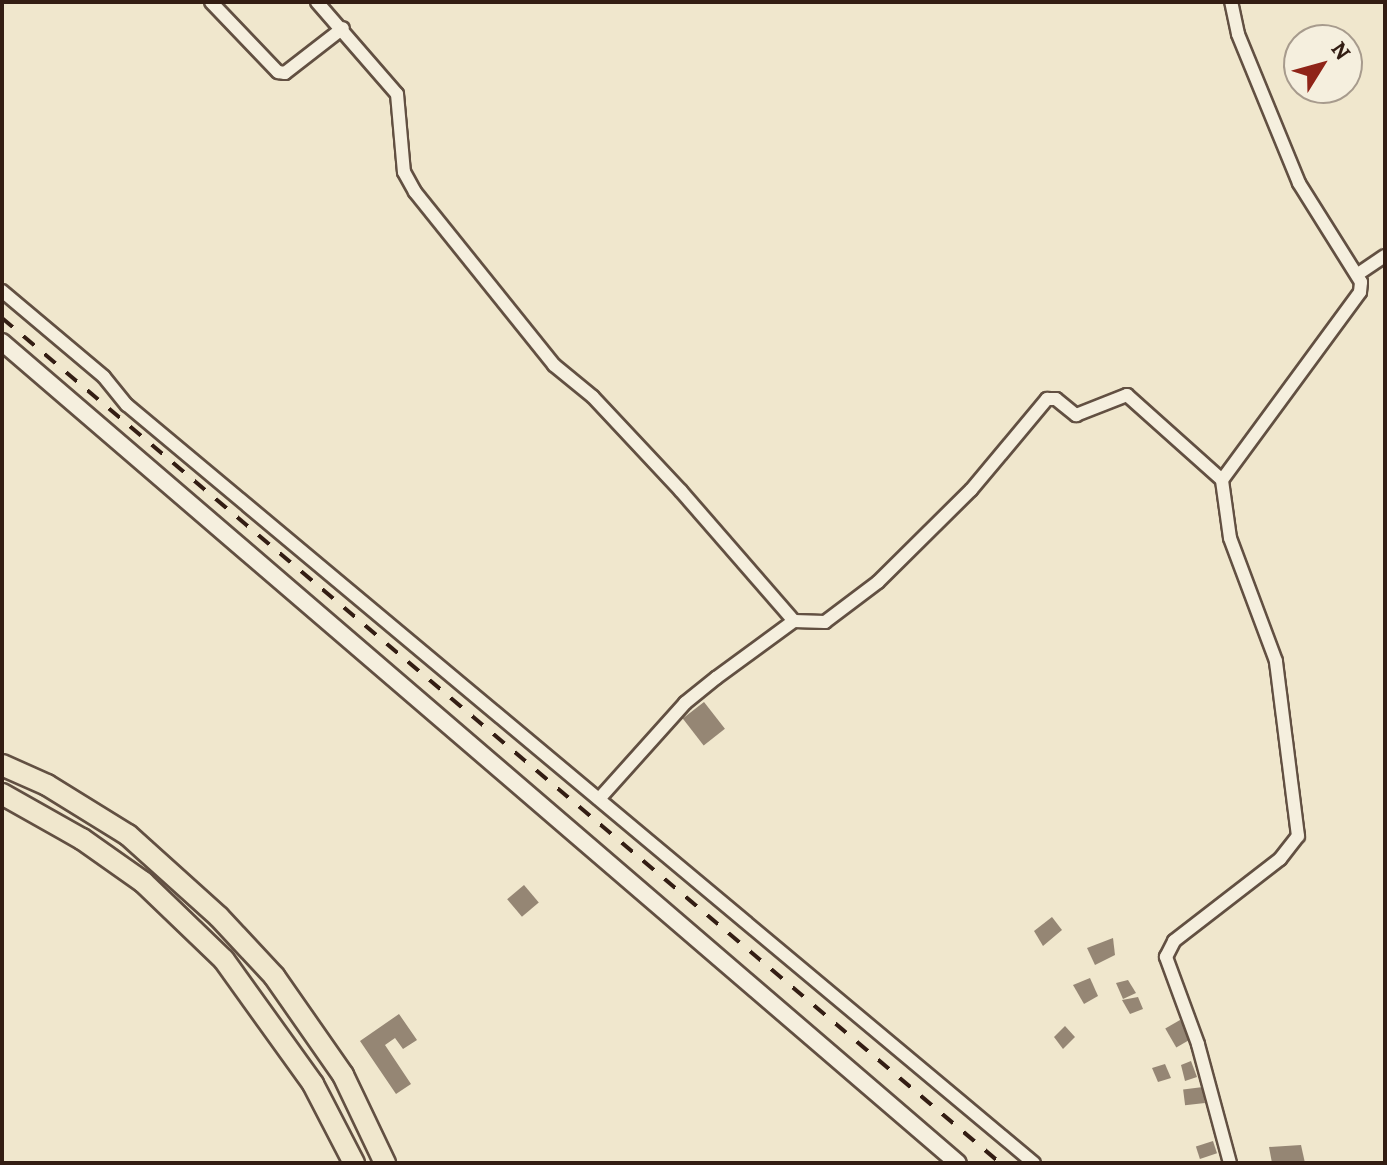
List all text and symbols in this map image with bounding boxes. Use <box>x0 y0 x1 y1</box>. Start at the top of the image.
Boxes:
north arrow <box>1283 24 1363 104</box>
text: N <box>1324 35 1357 66</box>

